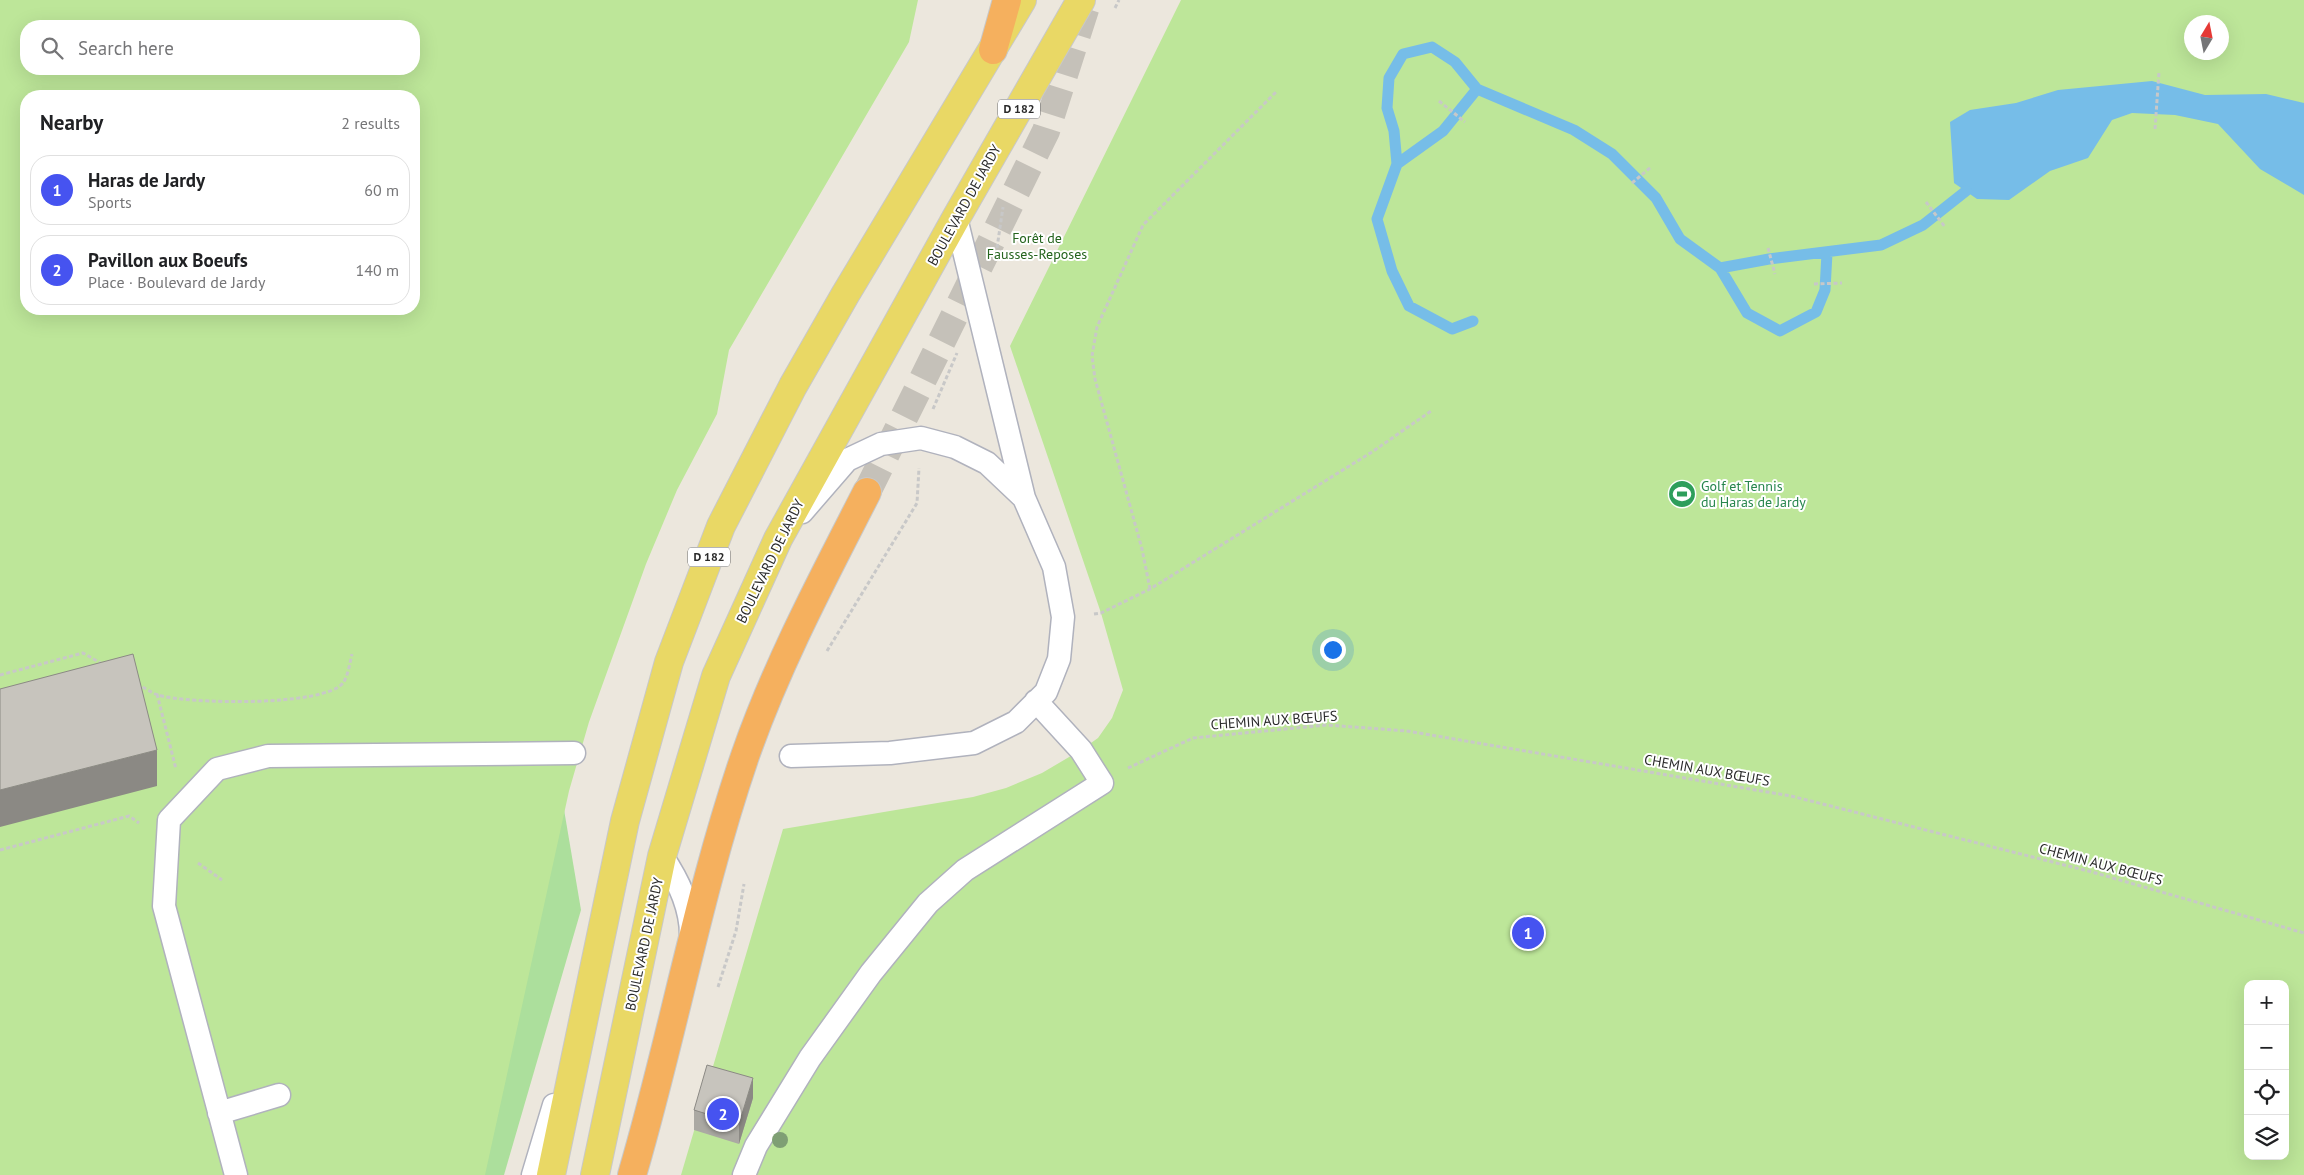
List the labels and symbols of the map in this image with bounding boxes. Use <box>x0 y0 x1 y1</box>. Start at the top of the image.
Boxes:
north arrow <box>2184 15 2229 60</box>
road number: D 182 <box>998 100 1040 118</box>
street label: BOULEVARD DE JARDY <box>923 141 1005 269</box>
park label: Forêt de Fausses-Reposes <box>987 229 1087 263</box>
place label: Golf et Tennis du Haras de Jardy <box>1701 477 1806 511</box>
sports icon: Golf et Tennis du Haras de Jardy <box>1667 479 1697 509</box>
street label: BOULEVARD DE JARDY <box>732 496 808 626</box>
road number: D 182 <box>688 548 730 566</box>
your location <box>1320 637 1346 663</box>
street label: CHEMIN AUX BŒUFS <box>1210 707 1338 733</box>
street label: CHEMIN AUX BŒUFS <box>1643 750 1771 790</box>
street label: CHEMIN AUX BŒUFS <box>2037 839 2165 889</box>
street label: BOULEVARD DE JARDY <box>621 876 667 1012</box>
pin: 1 <box>1512 914 1544 952</box>
pin: 2 <box>707 1095 739 1133</box>

